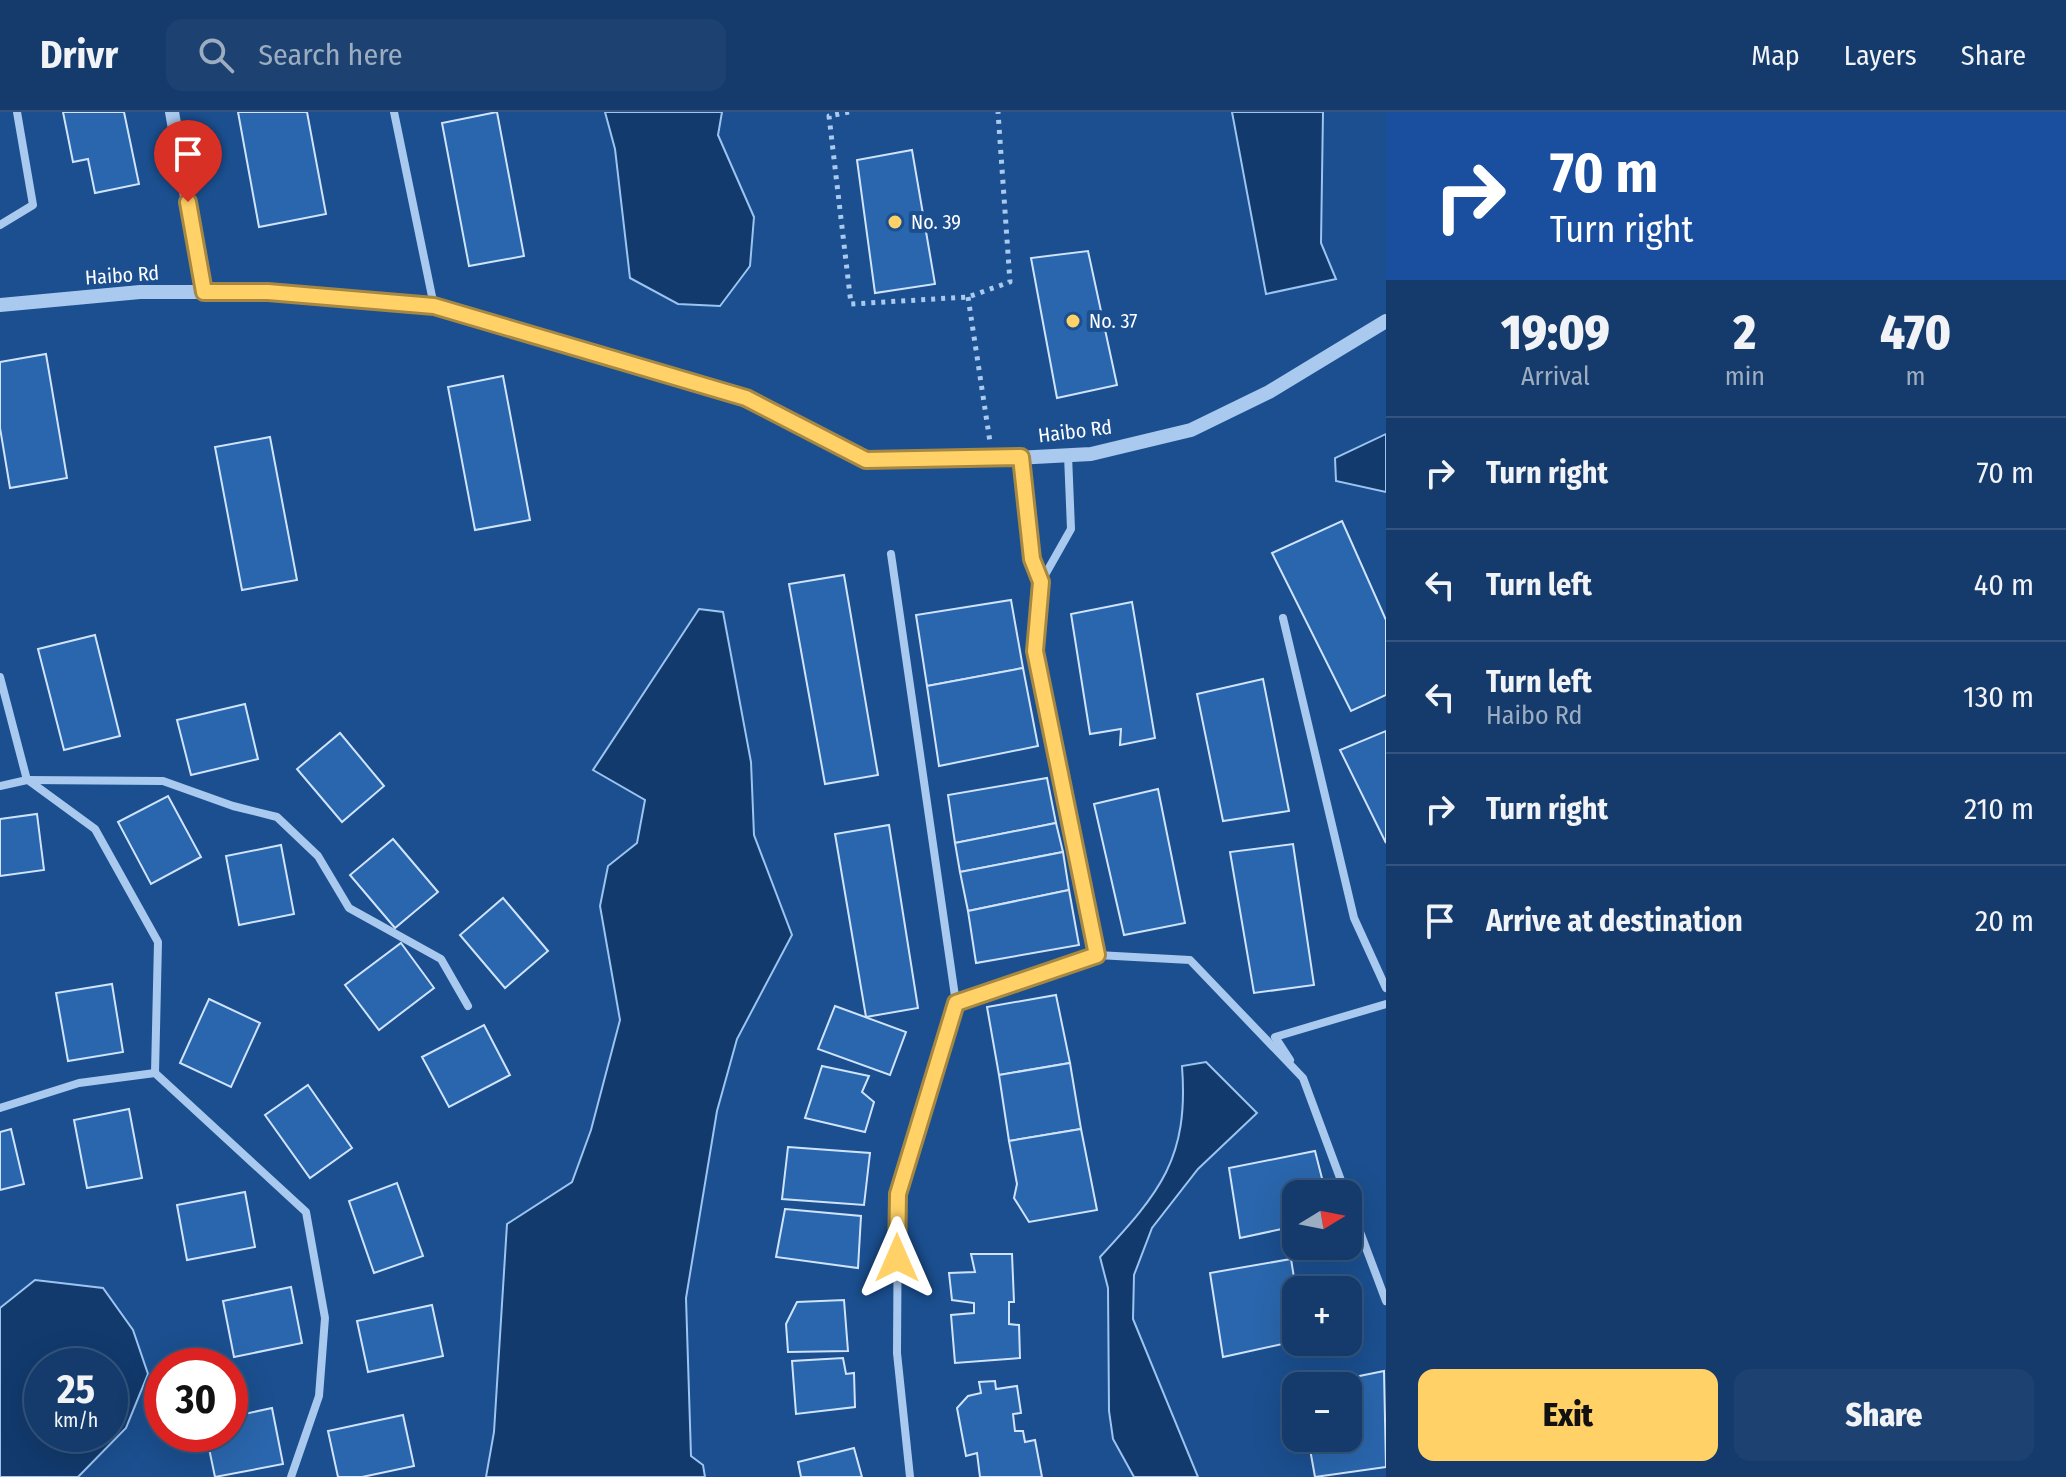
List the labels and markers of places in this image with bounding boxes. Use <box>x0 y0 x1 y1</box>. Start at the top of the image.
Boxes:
pin <box>154 120 222 202</box>
place label: No. 39 <box>911 210 961 234</box>
marker: No. 39 <box>886 213 904 231</box>
place label: No. 37 <box>1089 309 1137 333</box>
marker: No. 37 <box>1064 312 1082 330</box>

